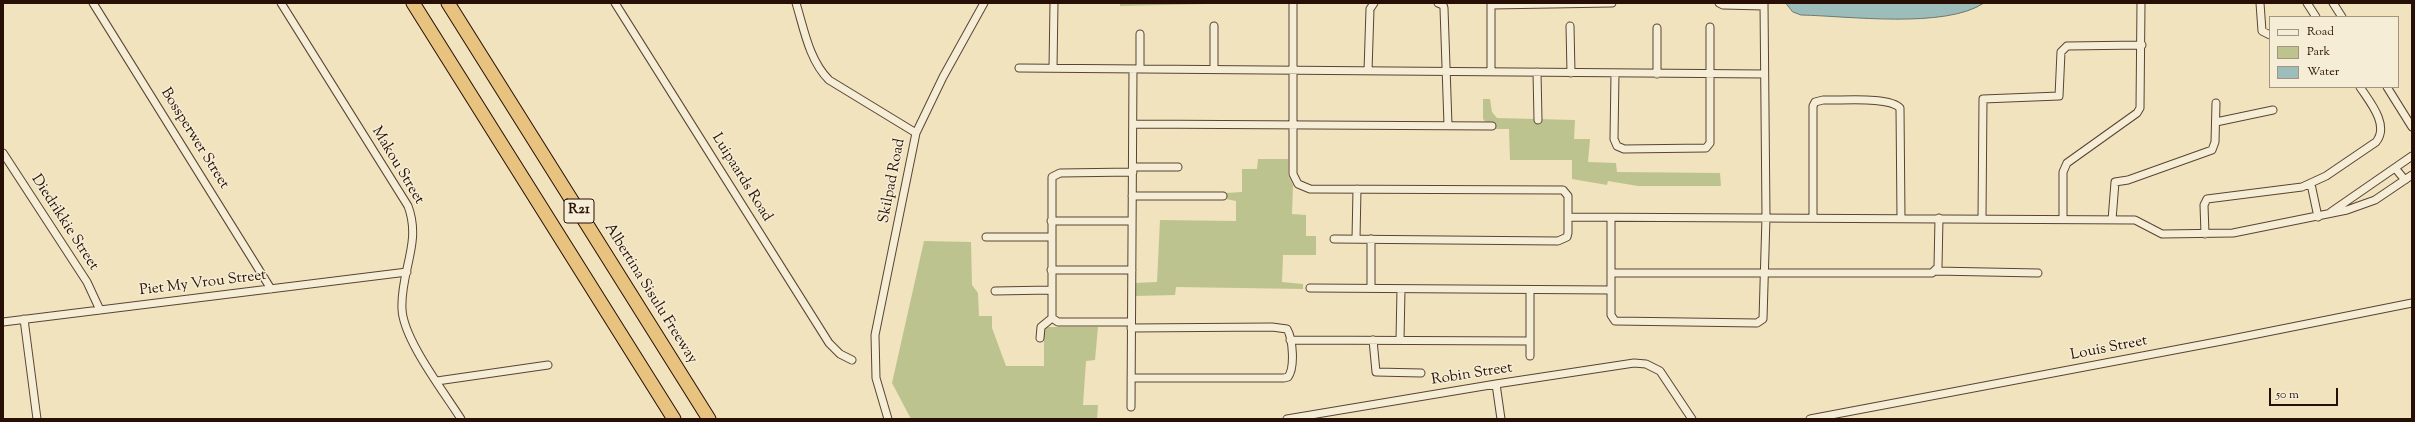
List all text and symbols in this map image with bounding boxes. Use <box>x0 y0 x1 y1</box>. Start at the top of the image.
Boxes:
legend <box>2269 16 2399 88</box>
text: Road <box>2307 23 2334 41</box>
text: Park <box>2307 43 2330 61</box>
text: Water <box>2307 63 2339 81</box>
street label: Bossperwer Street <box>156 85 232 193</box>
street label: Makou Street <box>367 124 427 208</box>
street label: Luipaards Road <box>707 131 775 225</box>
street label: Skilpad Road <box>876 137 910 225</box>
street label: Diedrikkie Street <box>26 172 102 274</box>
road number: R21 <box>564 199 594 223</box>
street label: Albertina Sisulu Freeway <box>599 220 701 368</box>
street label: Piet My Vrou Street <box>139 267 267 301</box>
street label: Louis Street <box>2069 333 2149 365</box>
street label: Robin Street <box>1430 360 1514 390</box>
scale bar <box>2271 380 2340 406</box>
text: 50 m <box>2276 386 2299 404</box>

